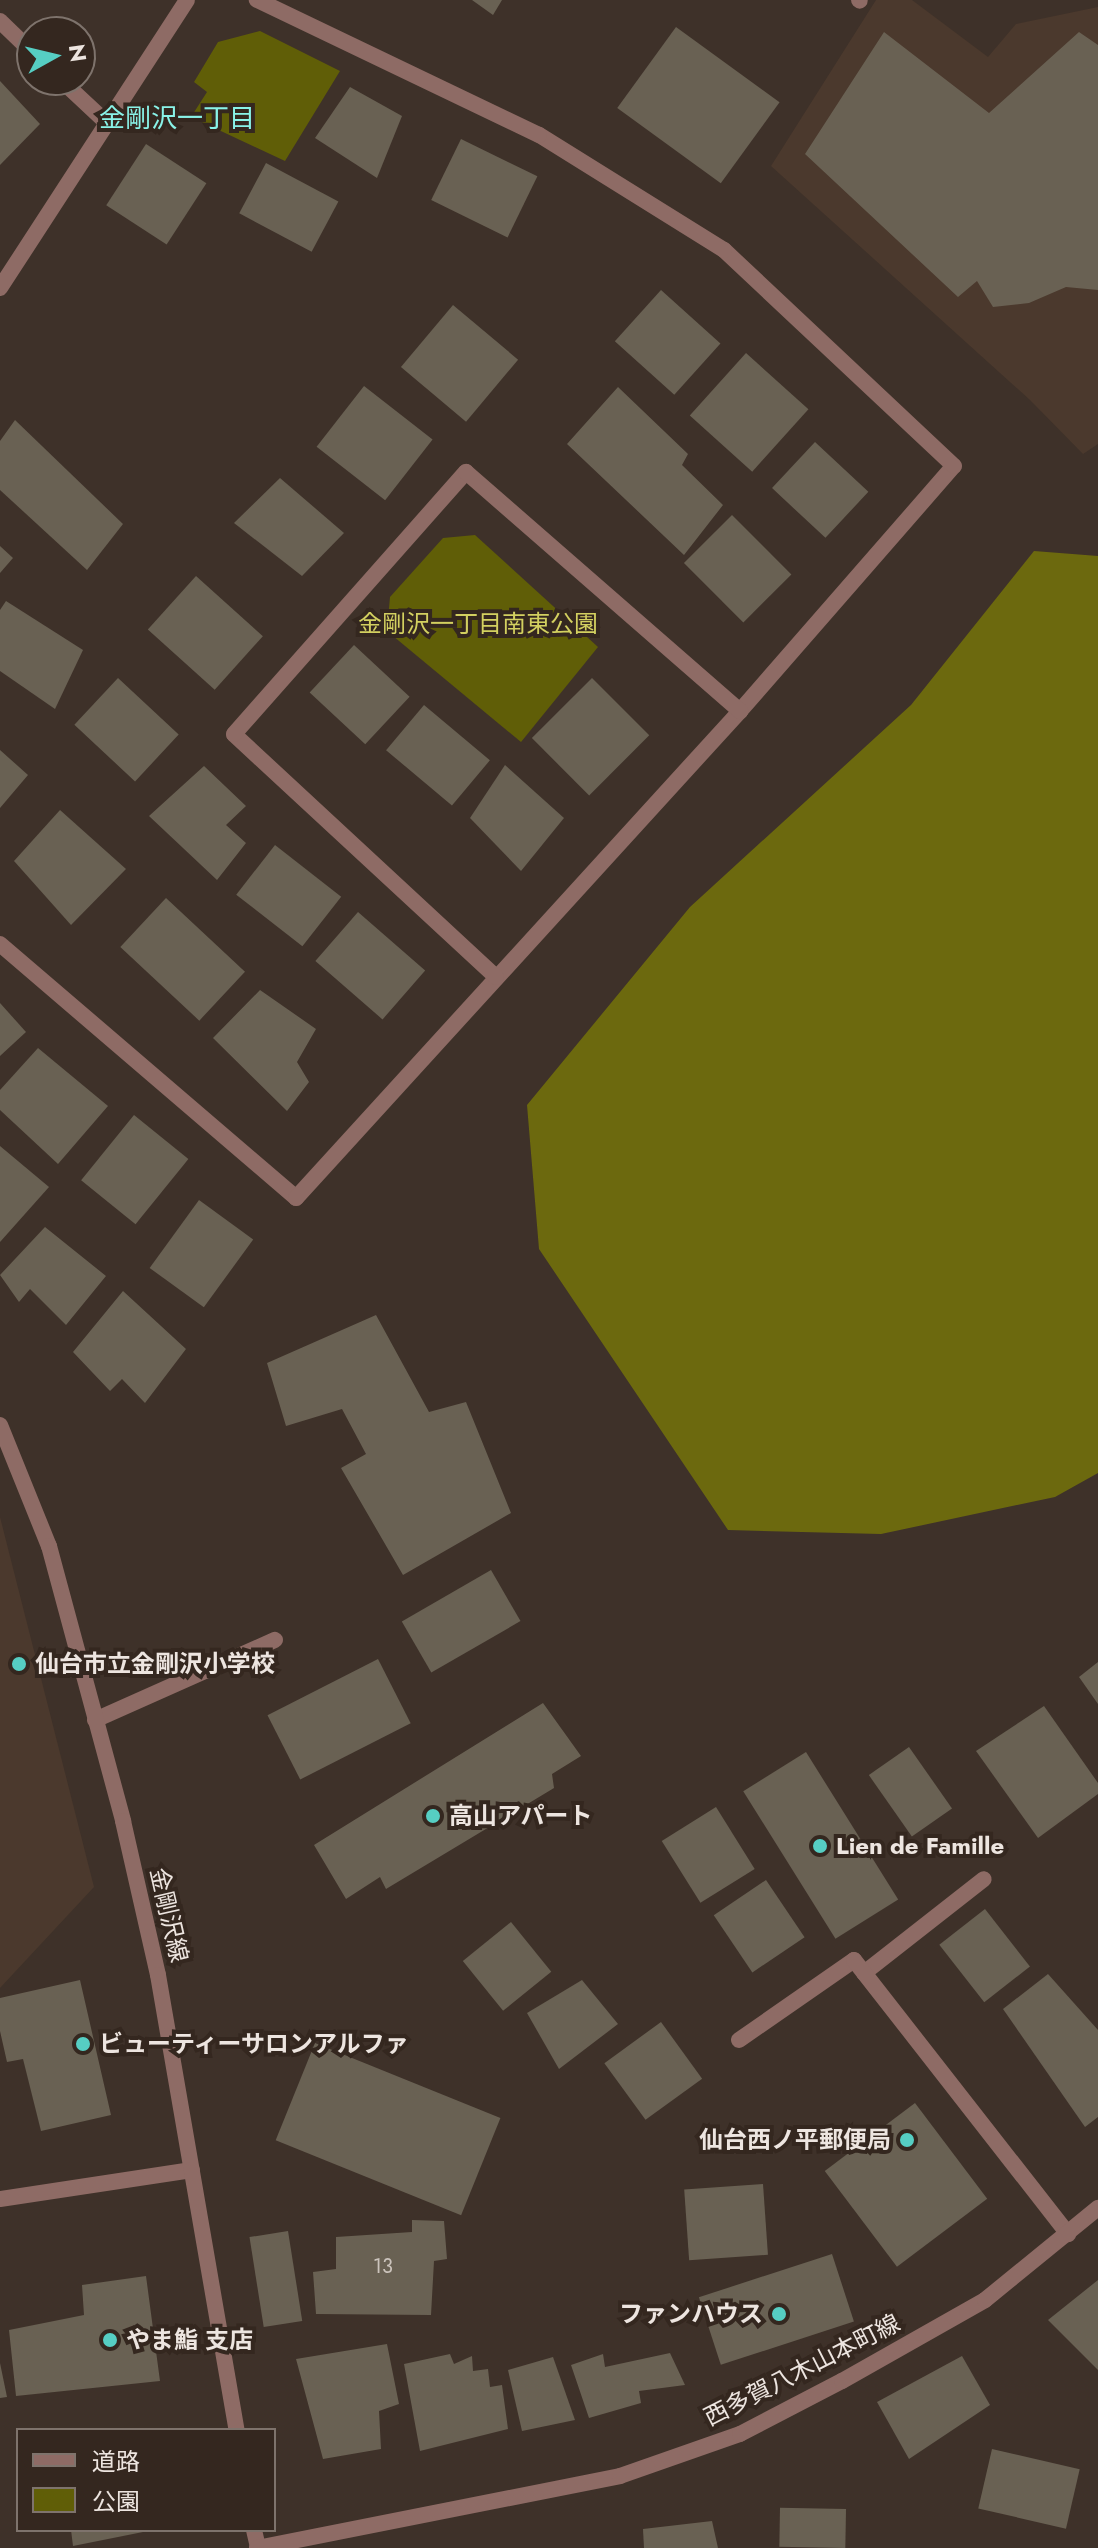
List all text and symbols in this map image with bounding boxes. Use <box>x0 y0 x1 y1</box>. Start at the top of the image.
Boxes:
north arrow <box>16 16 96 96</box>
text: N <box>61 42 95 64</box>
district label: 金剛沢一丁目 <box>99 103 255 135</box>
park label: 金剛沢一丁目南東公園 <box>358 610 598 638</box>
place label: 仙台市立金剛沢小学校 <box>35 1650 275 1678</box>
marker: 仙台市立金剛沢小学校 <box>10 1655 28 1673</box>
place label: 高山アパート <box>449 1802 593 1830</box>
marker: 高山アパート <box>424 1807 442 1825</box>
place label: Lien de Famille <box>836 1832 1004 1860</box>
marker: Lien de Famille <box>811 1837 829 1855</box>
street label: 金剛沢線 <box>144 1865 194 1965</box>
place label: ビューティーサロンアルファ <box>99 2030 411 2058</box>
marker: ビューティーサロンアルファ <box>74 2035 92 2053</box>
place label: 仙台西ノ平郵便局 <box>699 2126 891 2154</box>
marker: 仙台西ノ平郵便局 <box>898 2131 916 2149</box>
house number: 13 <box>373 2254 393 2278</box>
place label: ファンハウス <box>619 2300 763 2328</box>
marker: ファンハウス <box>770 2305 788 2323</box>
street label: 西多賀八木山本町線 <box>699 2308 905 2432</box>
place label: やま鮨 支店 <box>126 2326 253 2354</box>
marker: やま鮨 支店 <box>101 2331 119 2349</box>
legend <box>16 2428 276 2532</box>
text: 道路 <box>92 2444 140 2479</box>
text: 公園 <box>92 2484 140 2519</box>

